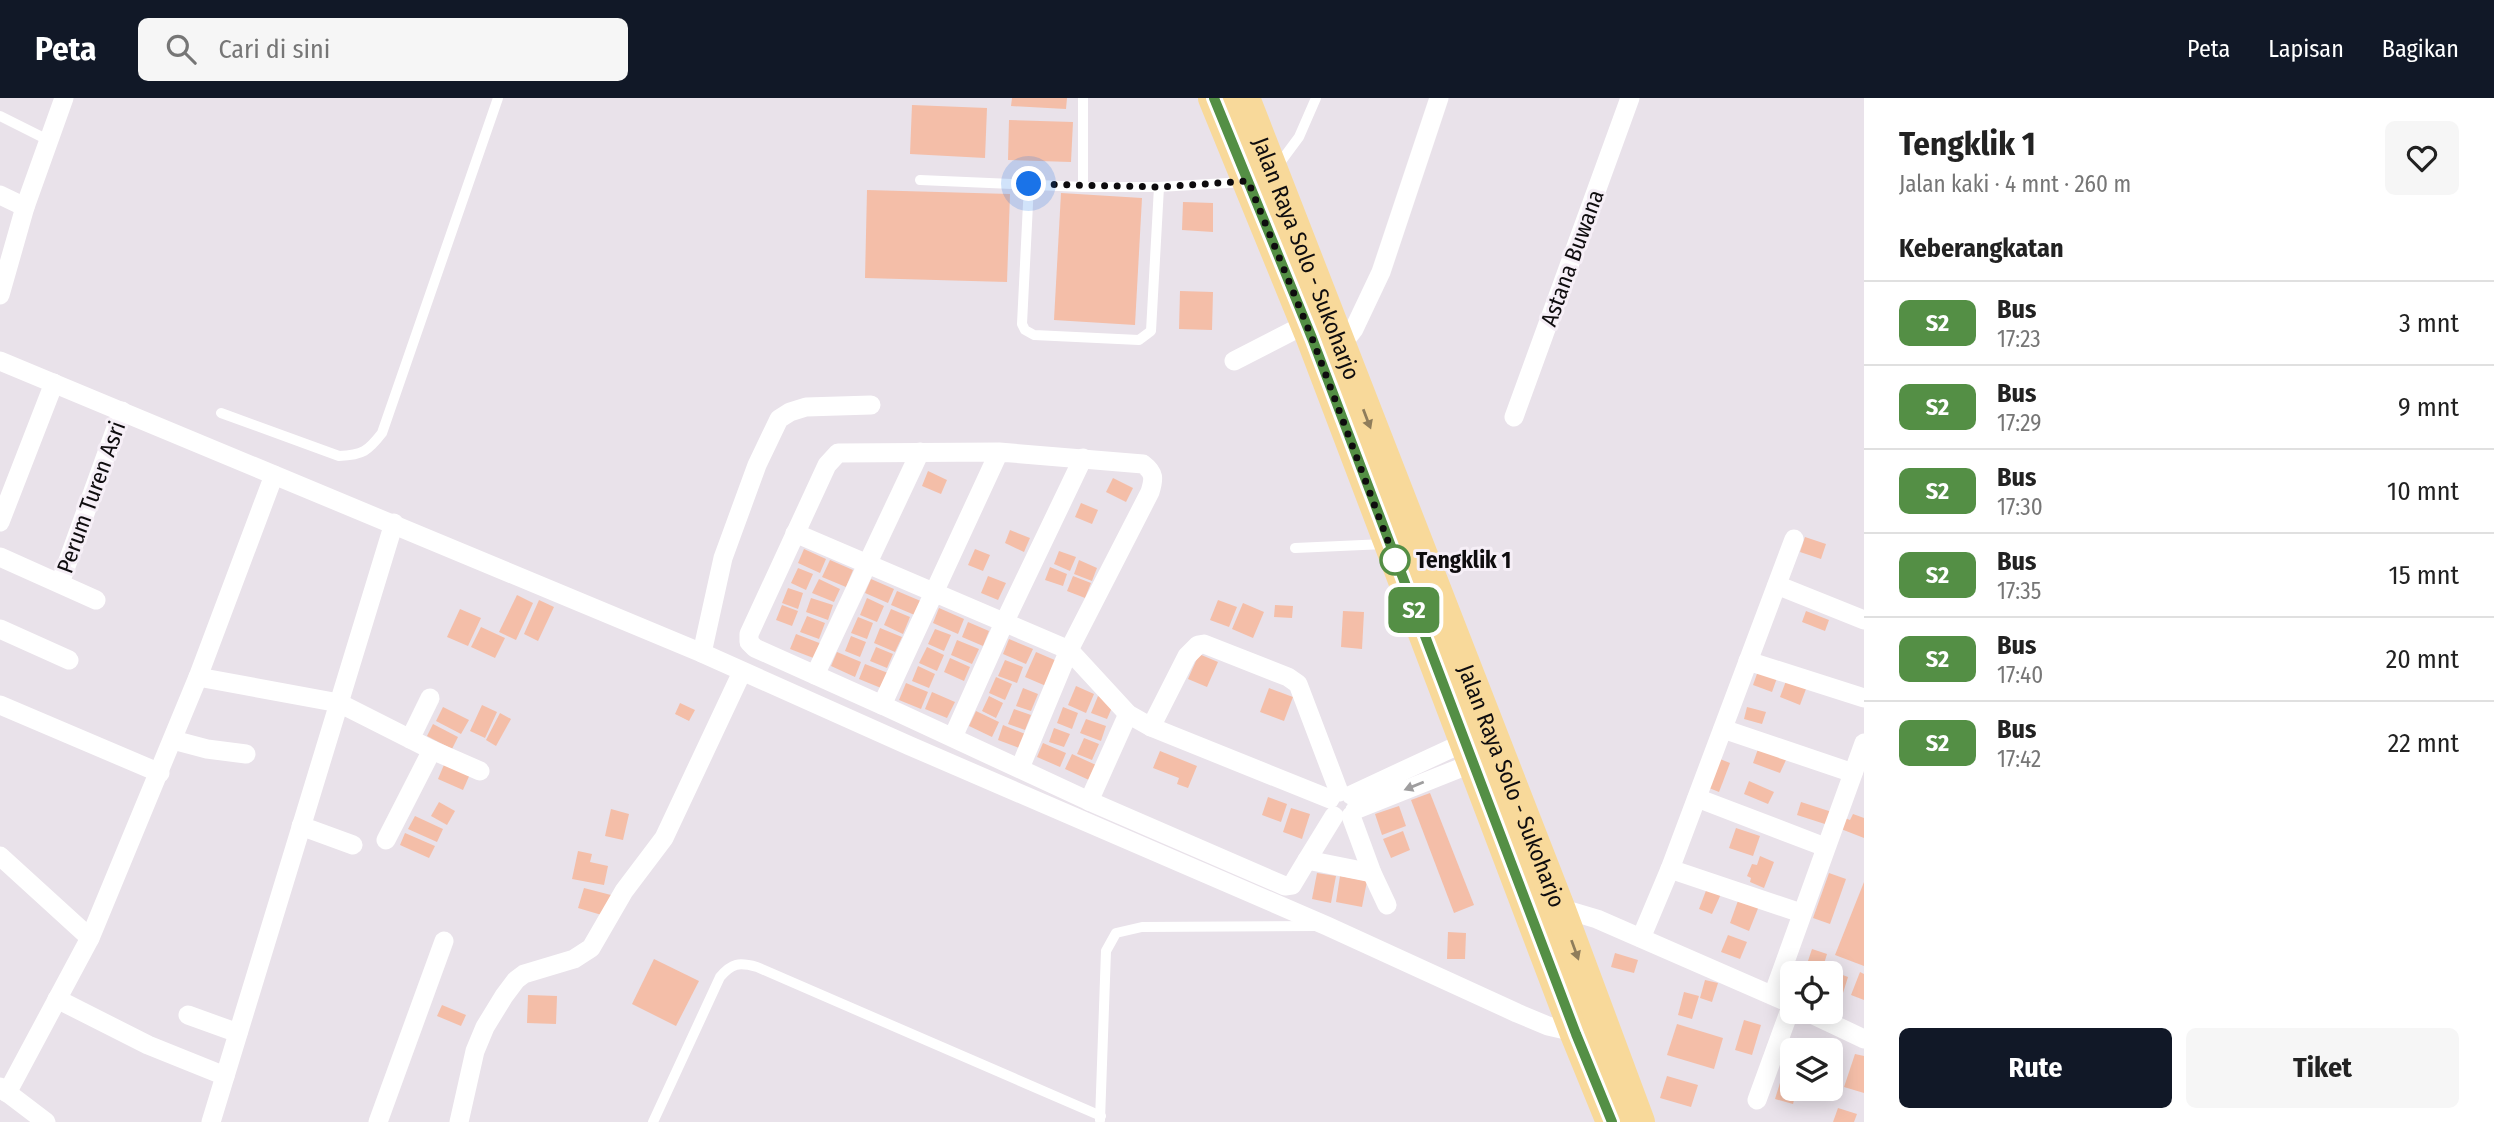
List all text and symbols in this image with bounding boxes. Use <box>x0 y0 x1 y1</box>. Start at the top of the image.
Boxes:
search box <box>138 18 628 81</box>
text: Peta <box>35 29 96 69</box>
icon: search <box>162 30 200 68</box>
text: Cari di sini <box>218 34 330 65</box>
text: Peta <box>2187 35 2230 63</box>
text: Lapisan <box>2268 35 2344 63</box>
text: Bagikan <box>2382 35 2459 63</box>
button: heart <box>2385 121 2459 195</box>
text: Tengklik 1 <box>1899 124 2036 164</box>
street label: Jalan Raya Solo - Sukoharjo <box>1247 133 1366 384</box>
your location <box>1011 166 1046 201</box>
text: Jalan kaki · 4 mnt · 260 m <box>1899 170 2131 198</box>
street label: Astana Buwana <box>1534 186 1610 330</box>
text: Keberangkatan <box>1899 233 2064 264</box>
text: Bus <box>1997 294 2036 325</box>
text: 3 mnt <box>2399 308 2459 339</box>
text: S2 <box>1926 309 1949 337</box>
text: 17:23 <box>1997 325 2041 353</box>
text: Bus <box>1997 378 2036 409</box>
text: 9 mnt <box>2398 392 2459 423</box>
text: S2 <box>1926 393 1949 421</box>
one-way arrow <box>1362 408 1373 429</box>
text: 17:29 <box>1997 409 2041 437</box>
street label: Perum Turen Asri <box>51 417 131 577</box>
text: Bus <box>1997 462 2036 493</box>
text: 10 mnt <box>2387 476 2459 507</box>
text: S2 <box>1926 477 1949 505</box>
text: 17:30 <box>1997 493 2043 521</box>
marker: Tengklik 1 <box>1380 545 1410 575</box>
place label: Tengklik 1 <box>1416 546 1511 574</box>
text: Bus <box>1997 546 2036 577</box>
text: 15 mnt <box>2389 560 2459 591</box>
text: S2 <box>1926 561 1949 589</box>
text: 17:35 <box>1997 577 2041 605</box>
line badge: S2 <box>1382 587 1446 633</box>
text: S2 <box>1402 596 1426 624</box>
text: Bus <box>1997 630 2036 661</box>
text: 20 mnt <box>2386 644 2459 675</box>
text: S2 <box>1926 645 1949 673</box>
street label: Jalan Raya Solo - Sukoharjo <box>1452 660 1571 911</box>
text: 17:40 <box>1997 661 2043 689</box>
text: Bus <box>1997 714 2036 745</box>
text: 22 mnt <box>2388 728 2459 759</box>
text: S2 <box>1926 729 1949 757</box>
text: 17:42 <box>1997 745 2041 773</box>
one-way arrow <box>1403 781 1424 792</box>
one-way arrow <box>1569 940 1580 961</box>
map controls <box>1780 961 1843 1101</box>
button: locate <box>1780 961 1843 1024</box>
button: Rute <box>1899 1028 2172 1108</box>
button: Tiket <box>2186 1028 2459 1108</box>
button: layers <box>1780 1038 1843 1101</box>

